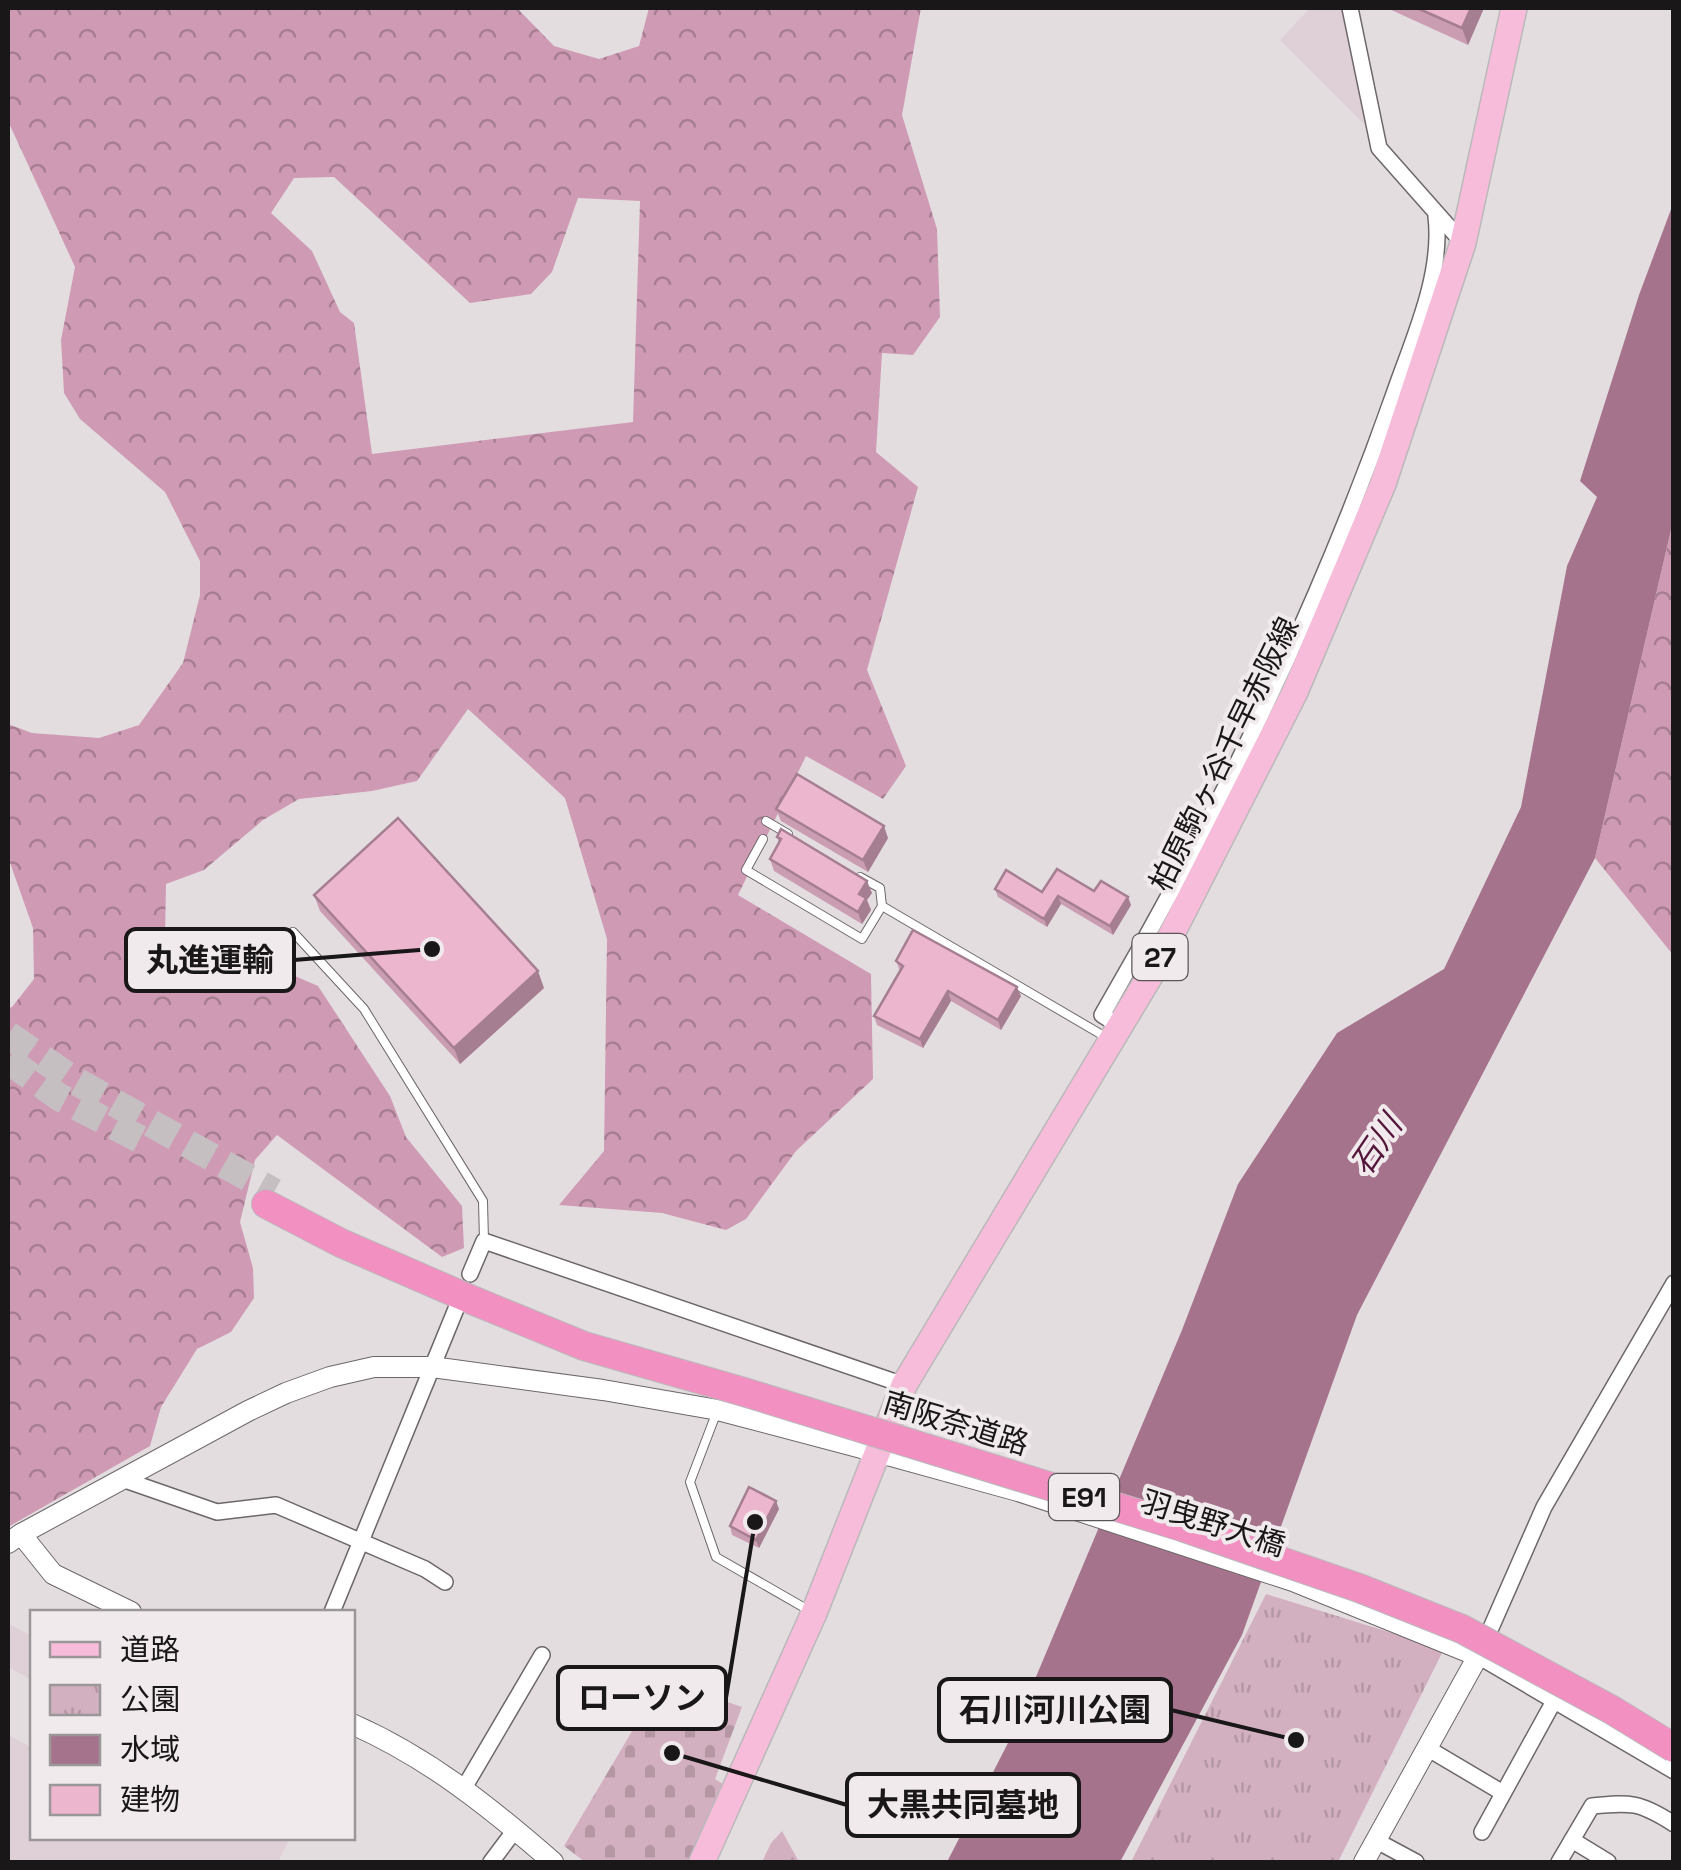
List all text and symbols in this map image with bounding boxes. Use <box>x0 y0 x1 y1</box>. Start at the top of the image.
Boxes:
street label: 柏原駒ヶ谷千早赤阪線 <box>1141 611 1307 897</box>
callout: 丸進運輸 <box>126 929 294 991</box>
road number: 27 <box>1132 934 1188 980</box>
text: 丸進運輸 <box>146 940 274 980</box>
water label: 石川 <box>1342 1105 1412 1183</box>
street label: 南阪奈道路 <box>879 1382 1033 1464</box>
road number: E91 <box>1049 1474 1119 1520</box>
street label: 羽曳野大橋 <box>1136 1481 1290 1565</box>
legend <box>30 1610 355 1840</box>
text: 道路 <box>120 1630 180 1669</box>
callout: ローソン <box>558 1667 726 1729</box>
text: ローソン <box>578 1678 706 1718</box>
callout: 石川河川公園 <box>939 1679 1171 1741</box>
text: 公園 <box>120 1680 180 1719</box>
text: 石川河川公園 <box>959 1690 1151 1730</box>
text: 水域 <box>120 1730 180 1769</box>
callout: 大黒共同墓地 <box>847 1774 1079 1836</box>
text: 建物 <box>120 1780 180 1819</box>
text: 大黒共同墓地 <box>867 1785 1059 1825</box>

